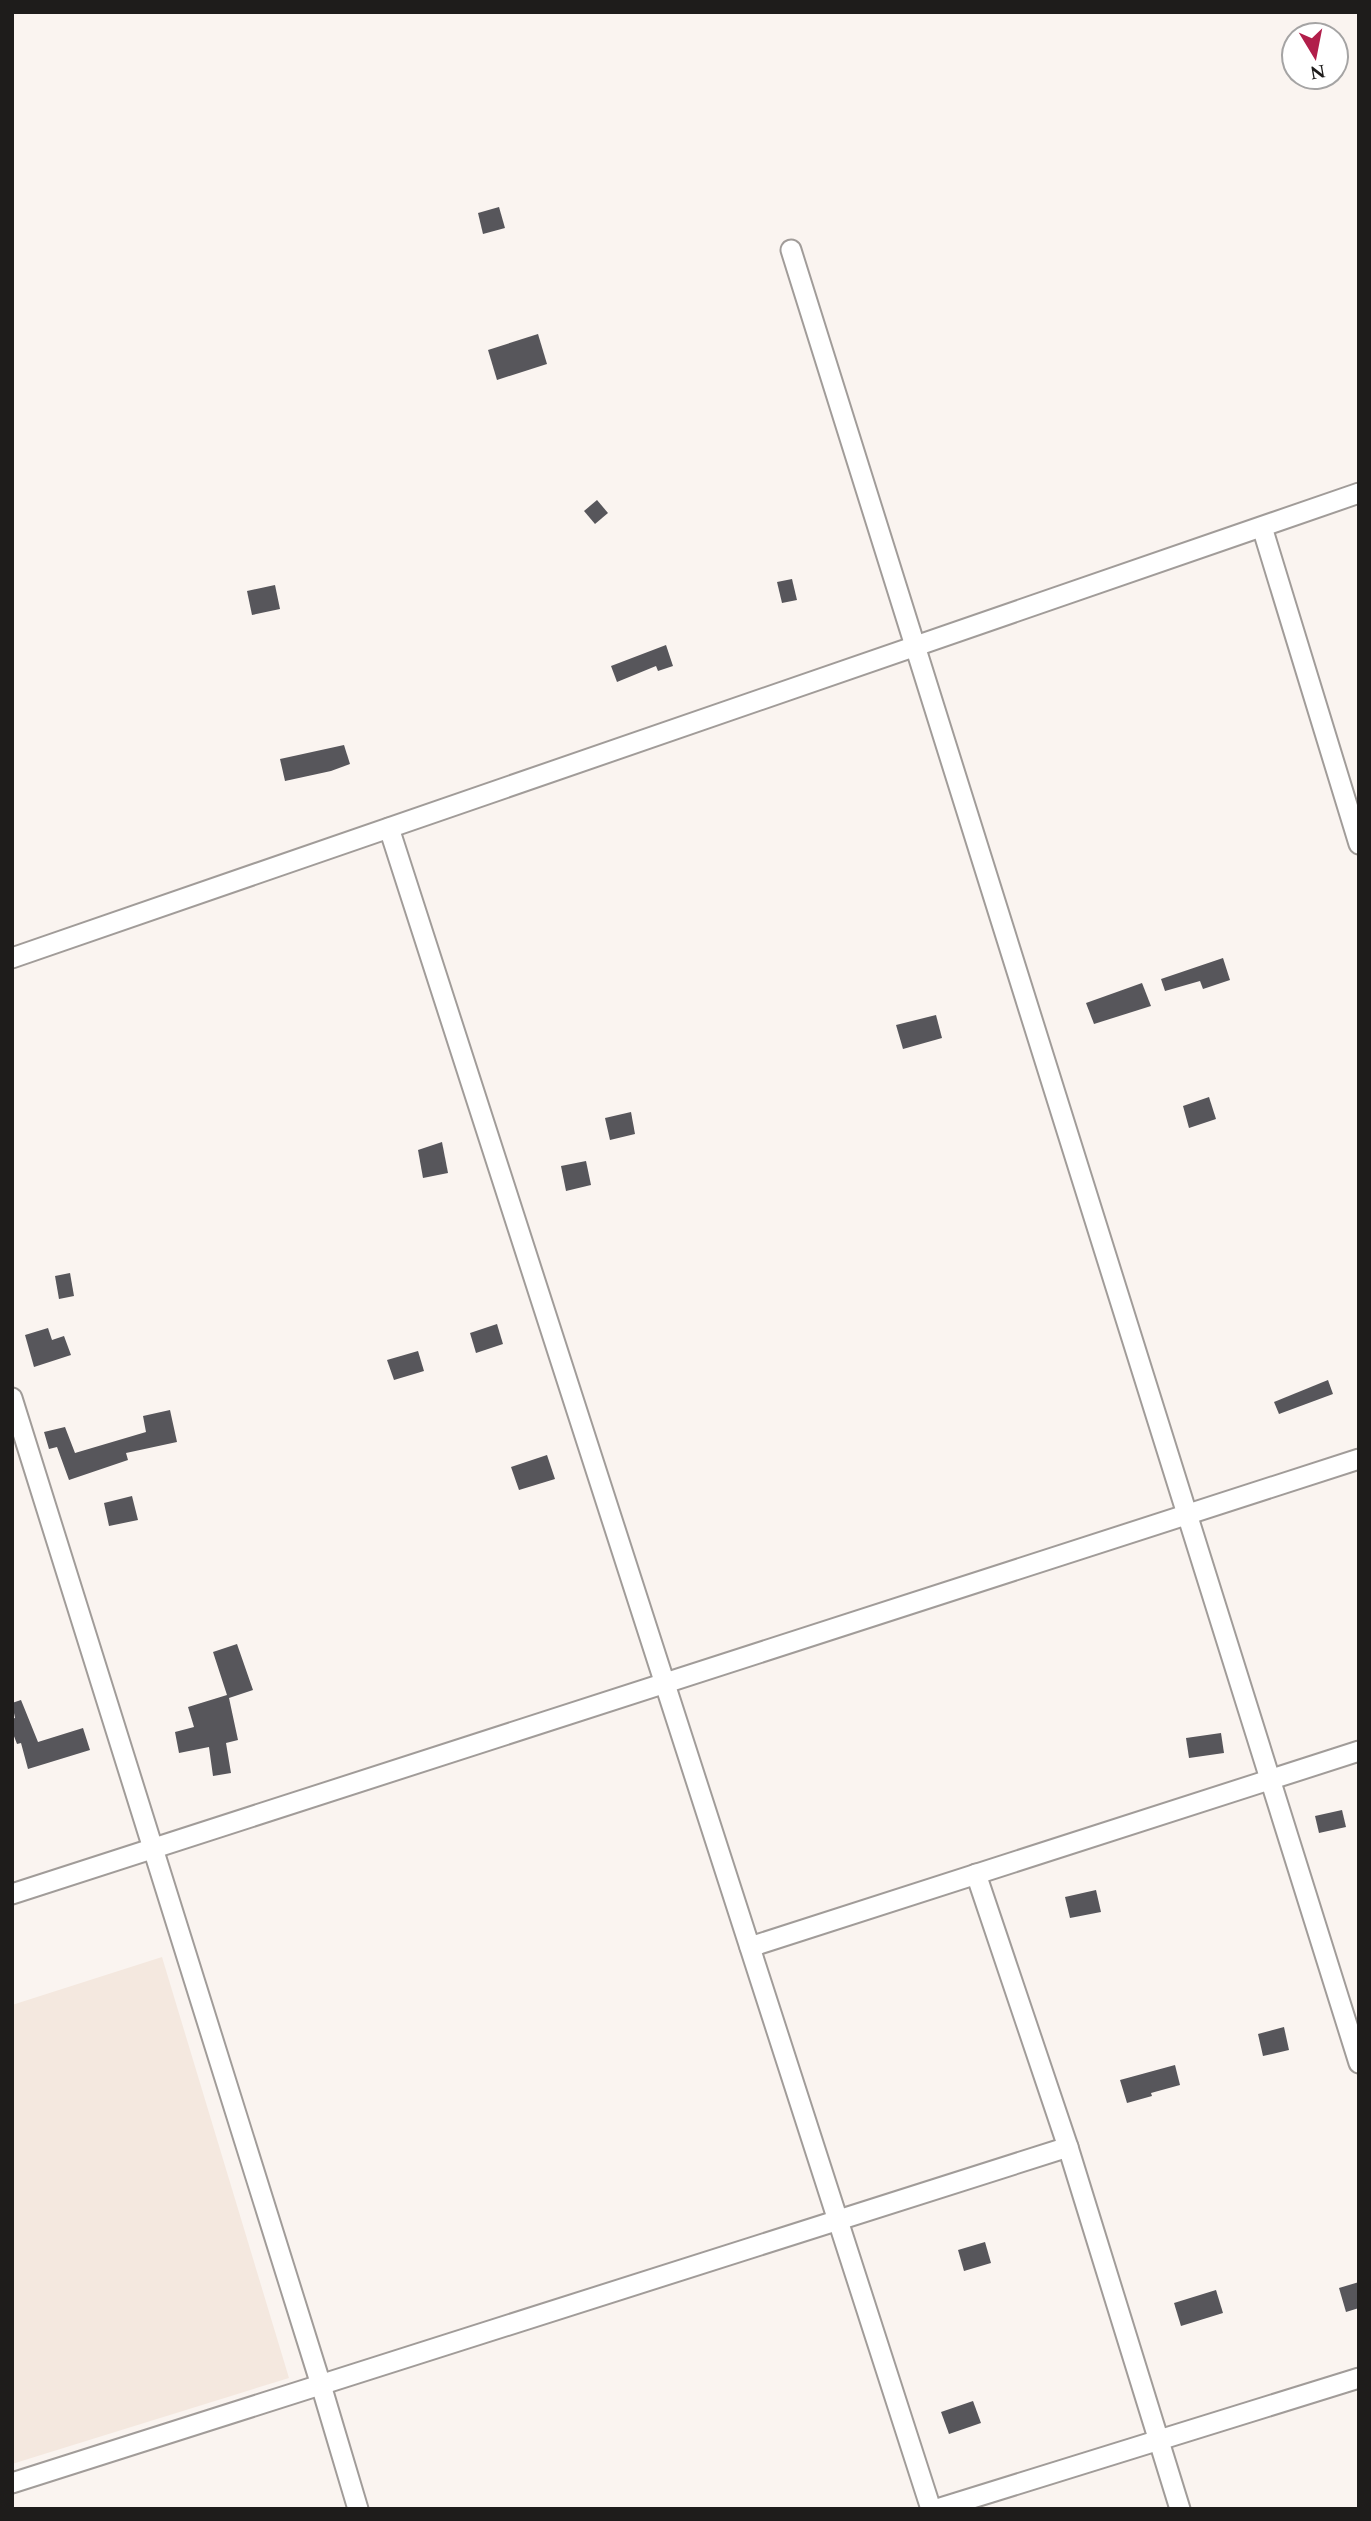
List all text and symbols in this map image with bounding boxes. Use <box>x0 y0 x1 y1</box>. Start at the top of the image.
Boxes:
north arrow <box>1280 21 1350 91</box>
text: N <box>1308 56 1328 87</box>

